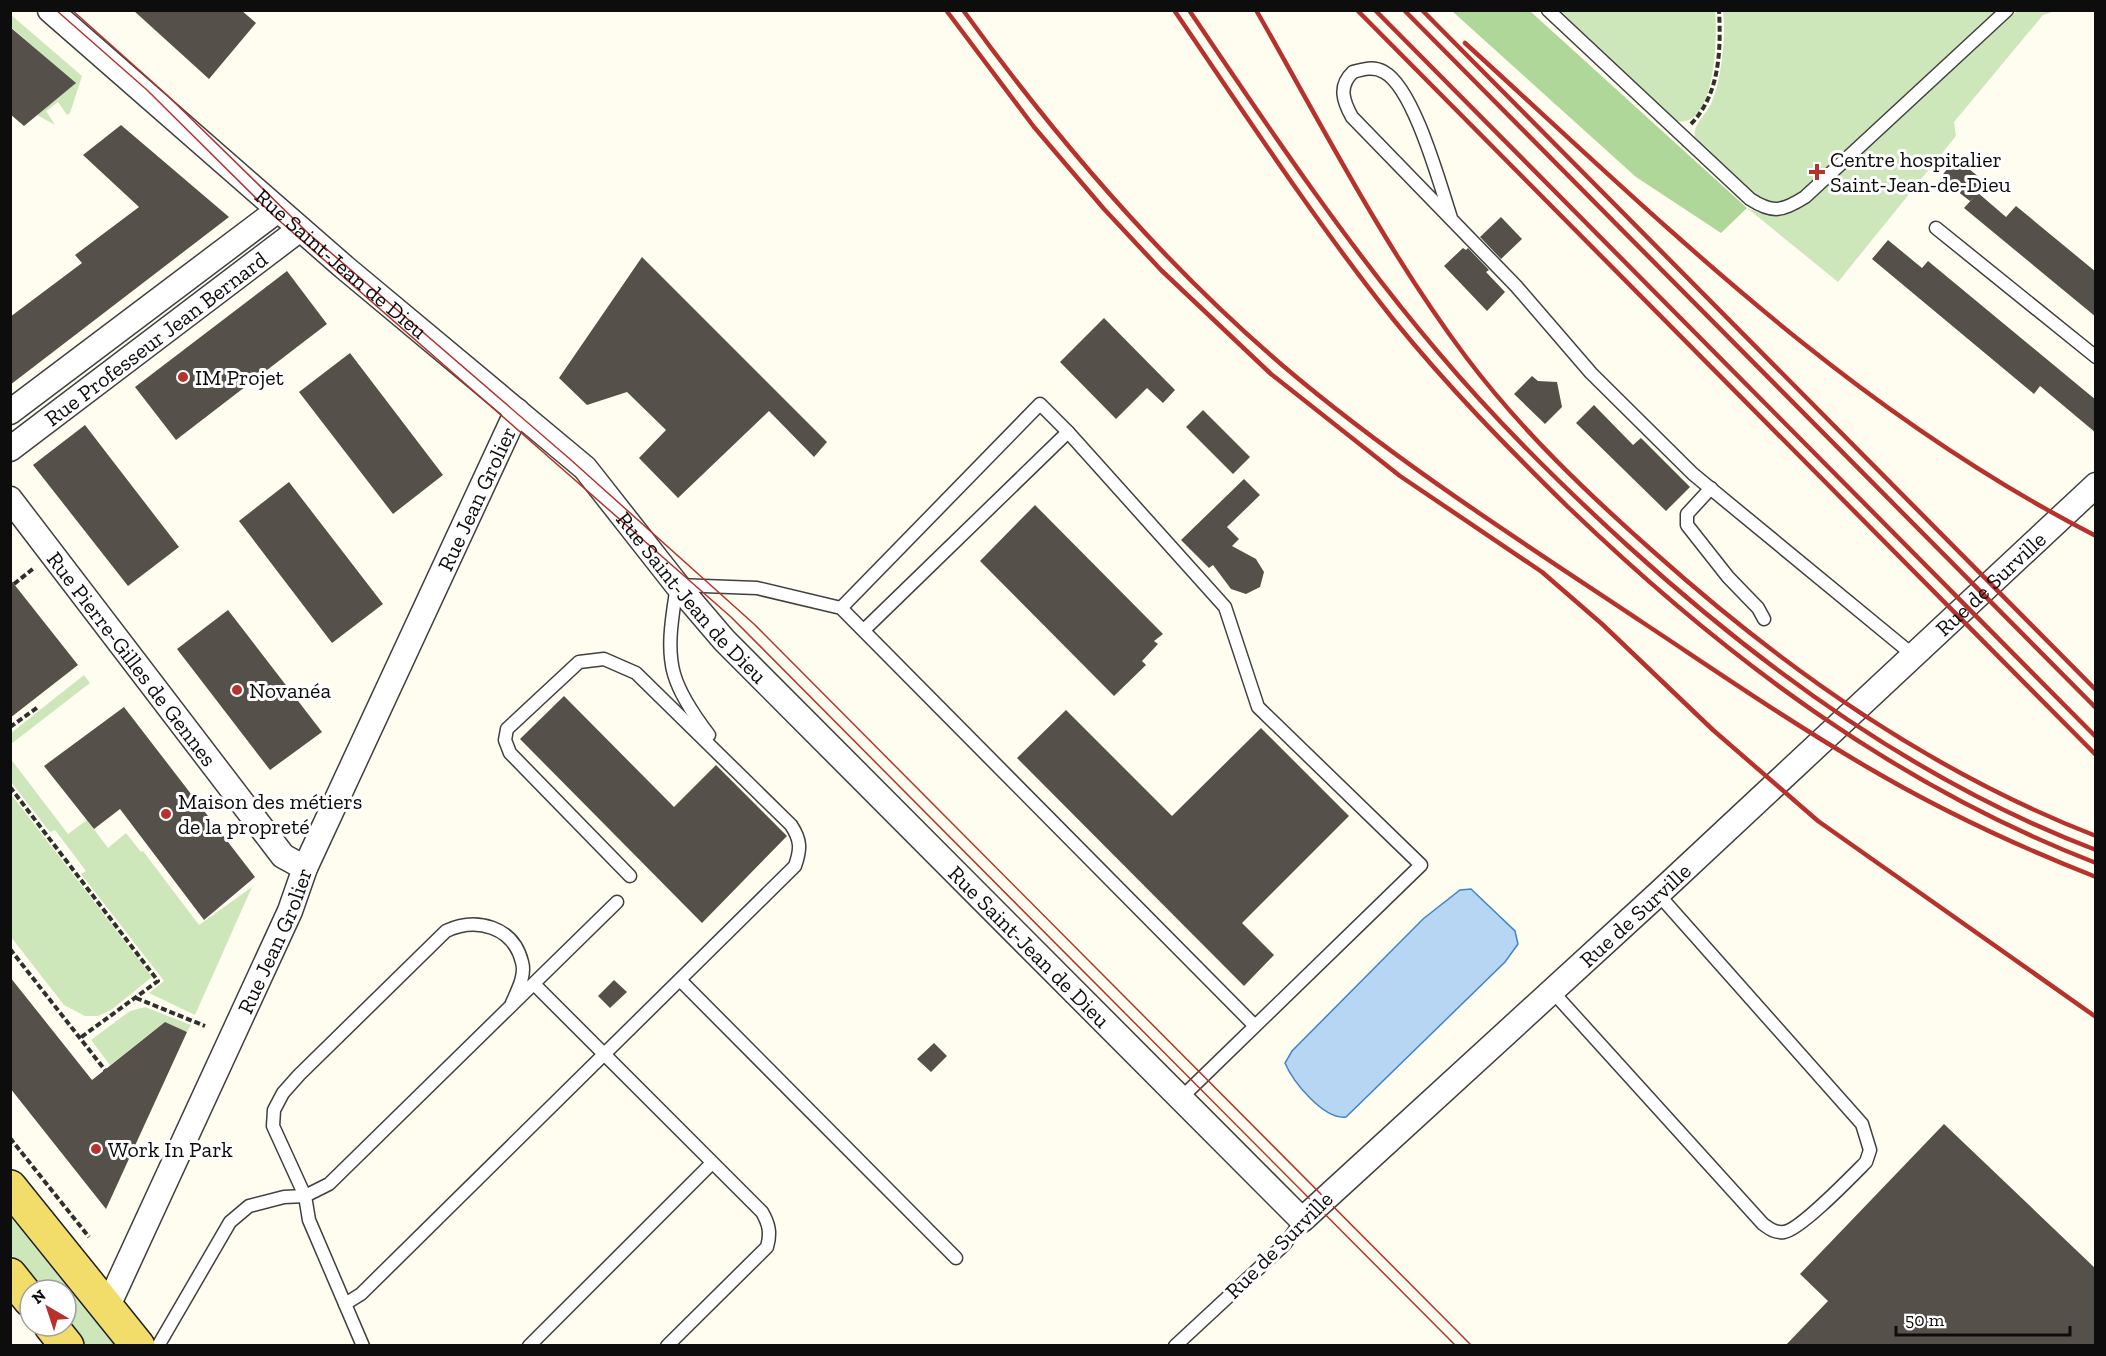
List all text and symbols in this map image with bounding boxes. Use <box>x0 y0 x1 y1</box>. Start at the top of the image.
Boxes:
place label: Centre hospitalier Saint-Jean-de-Dieu <box>1830 146 2012 198</box>
marker: Centre hospitalier Saint-Jean-de-Dieu <box>1808 163 1826 181</box>
street label: Rue Saint-Jean de Dieu <box>250 182 433 345</box>
street label: Rue Professeur Jean Bernard <box>39 245 273 432</box>
place label: IM Projet <box>195 364 285 391</box>
marker: IM Projet <box>176 370 190 384</box>
street label: Rue Jean Grolier <box>431 422 522 575</box>
street label: Rue Saint-Jean de Dieu <box>611 506 773 689</box>
street label: Rue de Surville <box>1930 525 2051 642</box>
street label: Rue Pierre-Gilles de Gennes <box>41 546 223 771</box>
place label: Novanéa <box>249 677 331 704</box>
marker: Novanéa <box>230 683 244 697</box>
place label: Maison des métiers de la propreté <box>178 788 362 840</box>
marker: Maison des métiers de la propreté <box>159 807 173 821</box>
street label: Rue de Surville <box>1574 857 1696 973</box>
street label: Rue Saint-Jean de Dieu <box>943 860 1116 1033</box>
street label: Rue Jean Grolier <box>231 864 318 1018</box>
place label: Work In Park <box>108 1136 233 1163</box>
marker: Work In Park <box>89 1142 103 1156</box>
street label: Rue de Surville <box>1219 1185 1339 1305</box>
north arrow <box>18 1278 78 1338</box>
text: N <box>28 1286 50 1308</box>
scale bar <box>1896 1299 2070 1337</box>
text: 50 m <box>1905 1309 1945 1331</box>

